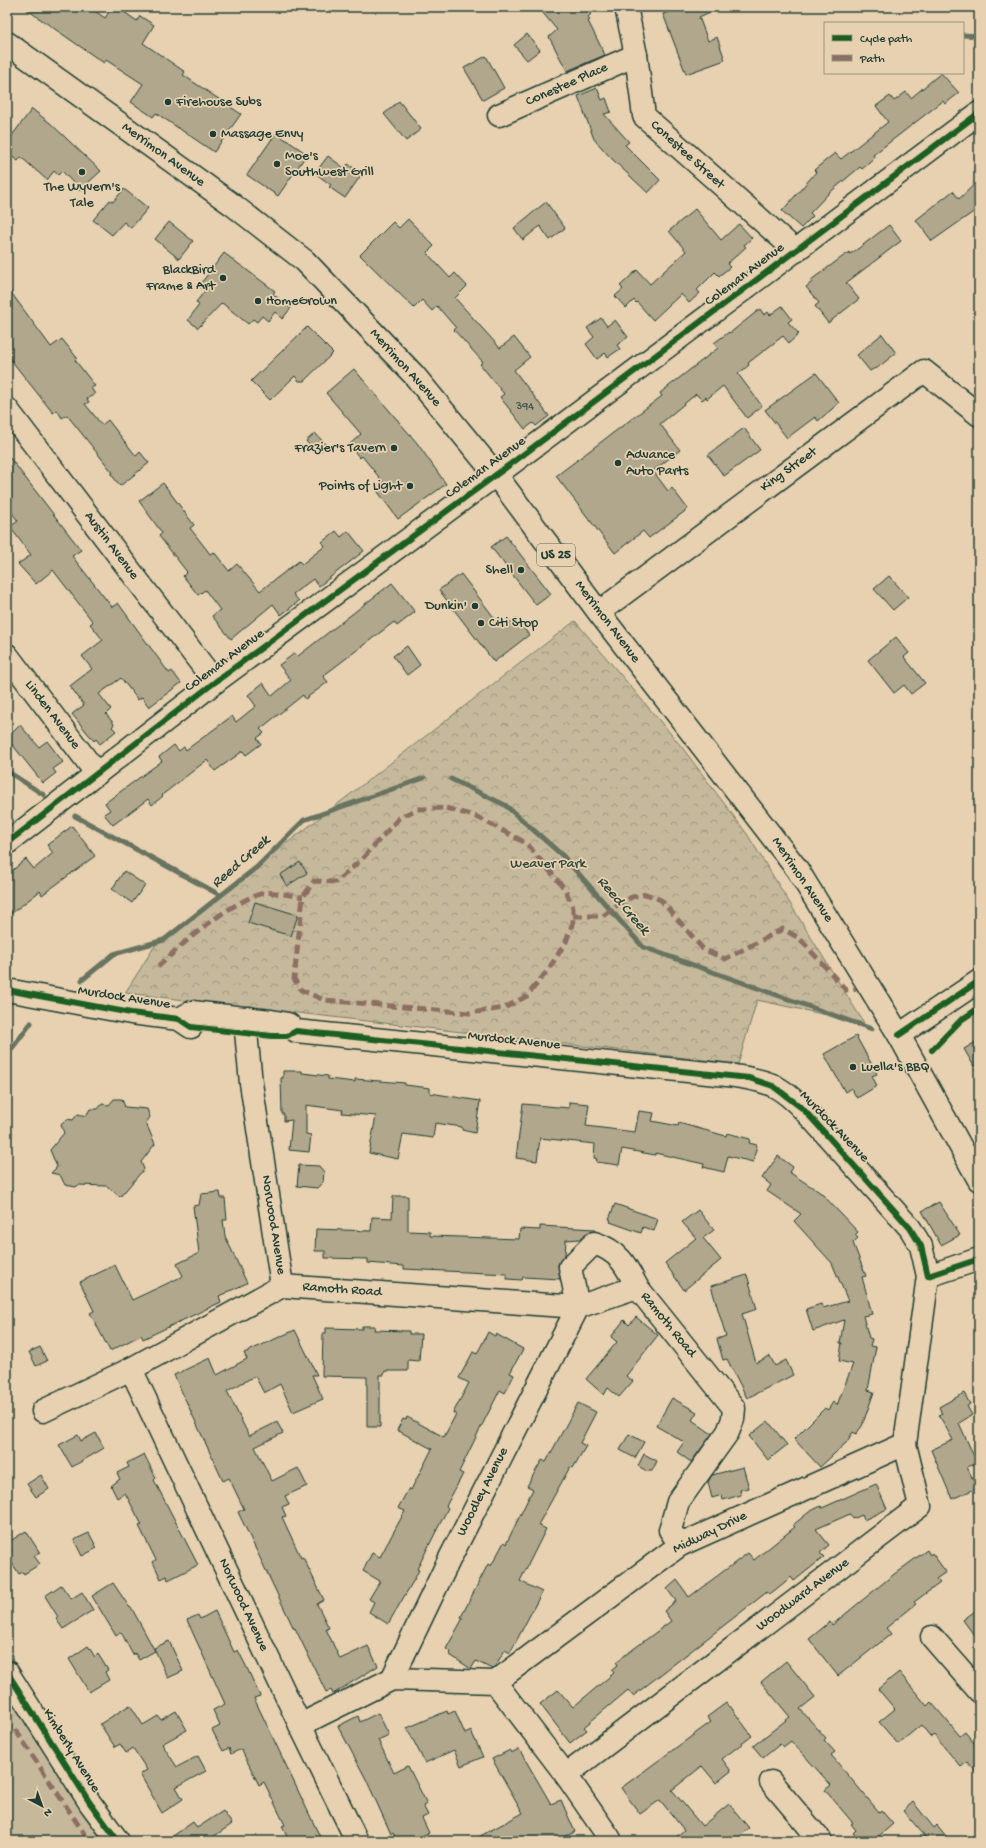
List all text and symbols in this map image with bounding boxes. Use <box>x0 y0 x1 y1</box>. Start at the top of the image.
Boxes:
legend <box>824 22 964 74</box>
text: Cycle path <box>860 33 913 47</box>
text: Path <box>859 53 885 67</box>
street label: Conestee Place <box>523 59 611 111</box>
place label: Firehouse Subs <box>175 94 262 111</box>
marker: Firehouse Subs <box>163 97 173 107</box>
street label: Conestee Street <box>646 117 729 194</box>
street label: Merrimon Avenue <box>118 119 209 191</box>
place label: Massage Envy <box>221 126 304 143</box>
marker: Massage Envy <box>208 129 218 139</box>
place label: Moe's Southwest Grill <box>285 148 374 181</box>
marker: Moe's Southwest Grill <box>272 159 282 169</box>
marker: The Wyvern's Tale <box>77 167 87 177</box>
place label: The Wyvern's Tale <box>43 179 121 212</box>
street label: Coleman Avenue <box>702 239 789 310</box>
place label: BlackBird Frame & Art <box>145 262 217 295</box>
marker: BlackBird Frame & Art <box>218 273 228 283</box>
place label: HomeGrown <box>266 293 337 310</box>
marker: HomeGrown <box>253 296 263 306</box>
street label: Merrimon Avenue <box>366 325 445 411</box>
house number: 394 <box>515 400 534 414</box>
street label: Coleman Avenue <box>443 433 530 503</box>
place label: Frazier's Tavern <box>294 440 386 457</box>
marker: Frazier's Tavern <box>389 443 399 453</box>
street label: King Street <box>757 443 822 496</box>
place label: Advance Auto Parts <box>626 447 689 480</box>
marker: Advance Auto Parts <box>613 458 623 468</box>
place label: Points of Light <box>318 478 403 495</box>
marker: Points of Light <box>405 481 415 491</box>
street label: Austin Avenue <box>80 509 143 584</box>
road number: US 25 <box>537 544 575 566</box>
place label: Shell <box>486 562 513 579</box>
marker: Shell <box>516 565 526 575</box>
street label: Merrimon Avenue <box>570 577 644 667</box>
place label: Dunkin' <box>424 598 467 615</box>
marker: Dunkin' <box>470 601 480 611</box>
place label: Citi Stop <box>489 615 538 632</box>
marker: Citi Stop <box>476 618 486 628</box>
street label: Coleman Avenue <box>182 625 269 696</box>
street label: Linden Avenue <box>20 677 84 754</box>
water label: Reed Creek <box>208 831 275 892</box>
street label: Merrimon Avenue <box>767 834 837 926</box>
park label: Weaver Park <box>510 856 587 873</box>
water label: Reed Creek <box>593 873 654 940</box>
street label: Murdock Avenue <box>77 982 172 1014</box>
street label: Murdock Avenue <box>467 1028 562 1054</box>
place label: Luella's BBQ <box>861 1059 930 1076</box>
marker: Luella's BBQ <box>848 1062 858 1072</box>
street label: Murdock Avenue <box>796 1088 873 1167</box>
street label: Norwood Avenue <box>257 1174 289 1277</box>
street label: Ramoth Road <box>302 1279 384 1301</box>
street label: Ramoth Road <box>636 1289 701 1363</box>
street label: Woodley Avenue <box>453 1444 513 1539</box>
street label: Midway Drive <box>670 1507 751 1558</box>
street label: Woodward Avenue <box>753 1554 853 1635</box>
street label: Norwood Avenue <box>214 1556 272 1655</box>
street label: Kimberly Avenue <box>38 1706 104 1797</box>
north arrow <box>22 1786 62 1826</box>
text: N <box>41 1805 54 1819</box>

